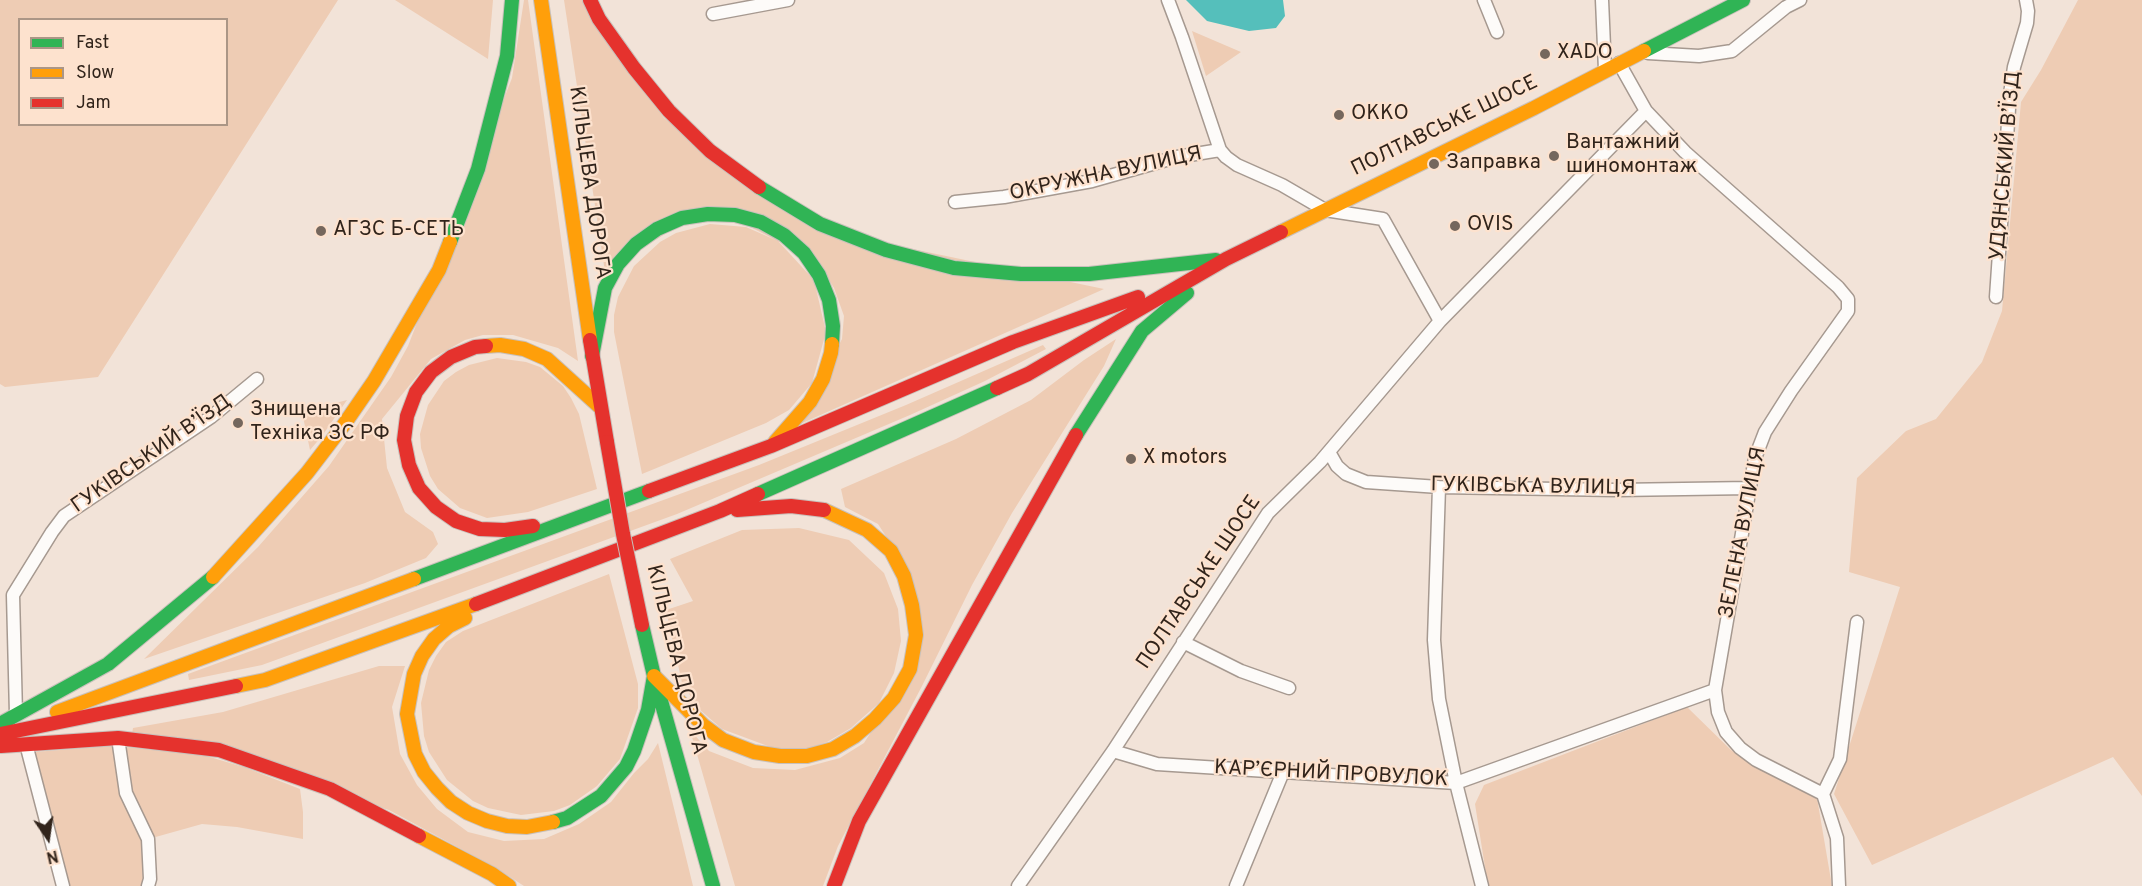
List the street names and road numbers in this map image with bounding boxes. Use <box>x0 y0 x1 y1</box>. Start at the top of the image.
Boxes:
street label: УДЯНСЬКИЙ В’ЇЗД <box>1986 70 2028 262</box>
street label: ПОЛТАВСЬКЕ ШОСЕ <box>1348 71 1542 183</box>
street label: КІЛЬЦЕВА ДОРОГА <box>562 85 614 281</box>
street label: ОКРУЖНА ВУЛИЦЯ <box>1008 142 1204 208</box>
street label: ГУКІВСЬКИЙ В’ЇЗД <box>67 390 237 520</box>
street label: ЗЕЛЕНА ВУЛИЦЯ <box>1715 445 1773 621</box>
street label: ГУКІВСЬКА ВУЛИЦЯ <box>1430 474 1636 502</box>
street label: ПОЛТАВСЬКЕ ШОСЕ <box>1132 491 1268 675</box>
street label: КІЛЬЦЕВА ДОРОГА <box>639 562 711 758</box>
street label: КАР’ЄРНИЙ ПРОВУЛОК <box>1213 756 1449 794</box>

